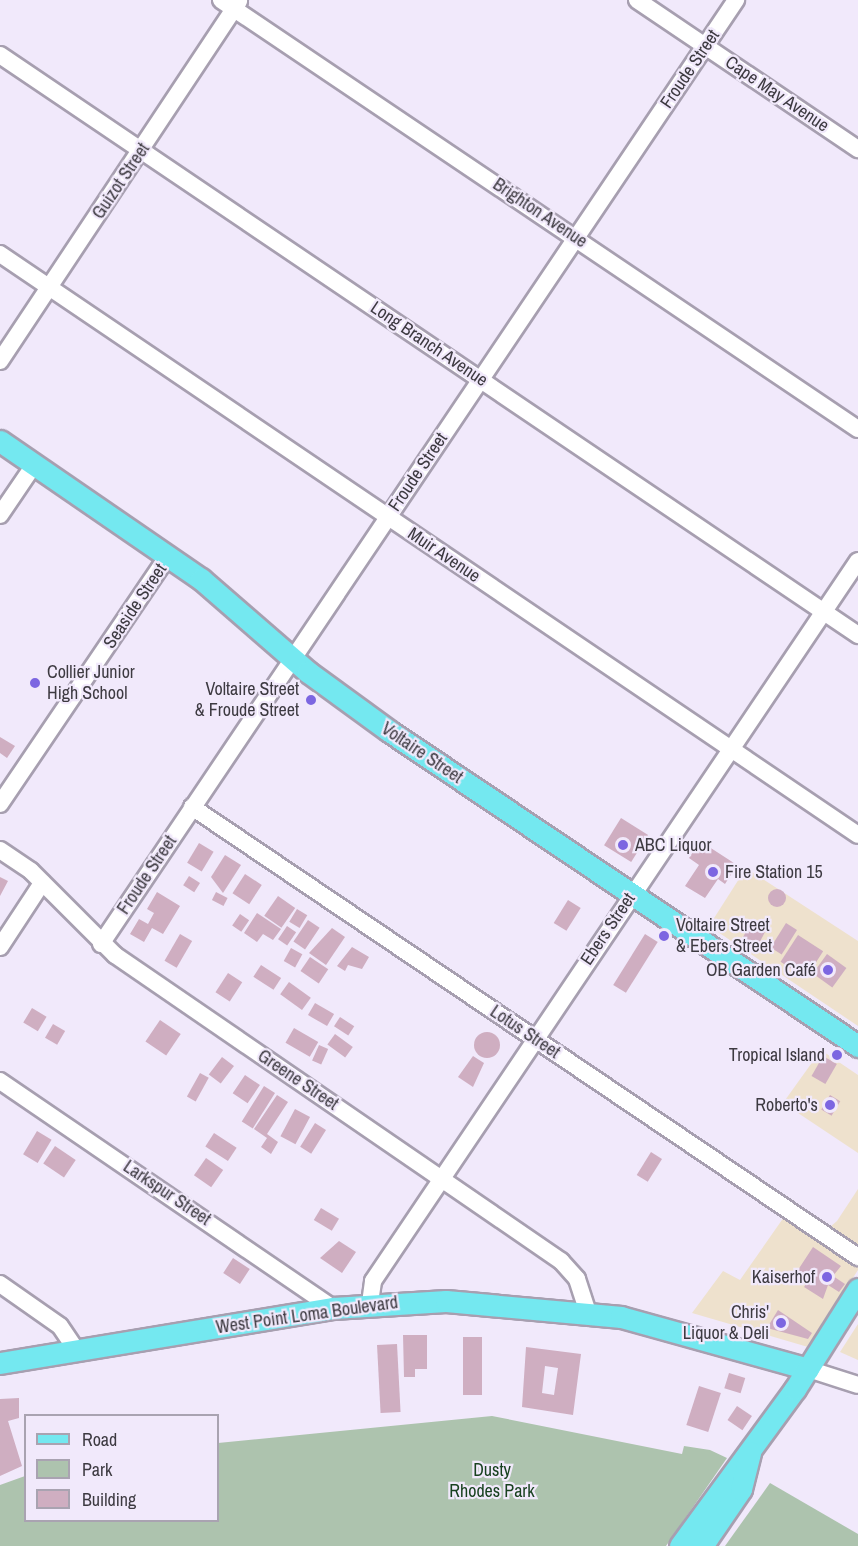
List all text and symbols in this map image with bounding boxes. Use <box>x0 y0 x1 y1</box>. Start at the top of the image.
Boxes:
street label: Froude Street <box>656 26 724 112</box>
street label: Cape May Avenue <box>721 51 833 137</box>
street label: Guizot Street <box>88 139 154 223</box>
street label: Brighton Avenue <box>488 173 592 253</box>
street label: Long Branch Avenue <box>366 297 492 391</box>
street label: Froude Street <box>384 429 452 515</box>
street label: Muir Avenue <box>403 523 485 587</box>
street label: Seaside Street <box>99 559 171 653</box>
place label: Collier Junior High School <box>47 662 135 704</box>
marker: Collier Junior High School <box>28 676 42 690</box>
place label: Voltaire Street & Froude Street <box>195 679 299 722</box>
marker: Voltaire Street & Froude Street <box>304 693 318 707</box>
street label: Voltaire Street <box>377 718 467 788</box>
street label: Froude Street <box>113 832 181 918</box>
place label: ABC Liquor <box>635 834 711 856</box>
marker: ABC Liquor <box>616 838 630 852</box>
place label: Fire Station 15 <box>725 861 823 883</box>
marker: Fire Station 15 <box>706 865 720 879</box>
street label: Ebers Street <box>576 889 640 969</box>
place label: Voltaire Street & Ebers Street <box>676 915 772 958</box>
marker: Voltaire Street & Ebers Street <box>657 929 671 943</box>
place label: OB Garden Café <box>706 959 816 981</box>
marker: OB Garden Café <box>821 963 835 977</box>
street label: Lotus Street <box>486 1001 564 1063</box>
place label: Tropical Island <box>729 1044 825 1066</box>
street label: Greene Street <box>254 1045 342 1115</box>
marker: Tropical Island <box>830 1048 844 1062</box>
place label: Roberto's <box>755 1094 818 1116</box>
marker: Roberto's <box>823 1098 837 1112</box>
street label: Larkspur Street <box>119 1156 215 1230</box>
place label: Kaiserhof <box>752 1266 815 1288</box>
marker: Kaiserhof <box>820 1270 834 1284</box>
street label: West Point Loma Boulevard <box>215 1292 399 1338</box>
place label: Chris' Liquor & Deli <box>683 1302 769 1344</box>
marker: Chris' Liquor & Deli <box>774 1316 788 1330</box>
legend <box>24 1414 219 1522</box>
text: Road <box>82 1427 117 1452</box>
text: Park <box>82 1457 112 1482</box>
park label: Dusty Rhodes Park <box>449 1460 535 1502</box>
text: Building <box>82 1487 136 1512</box>

